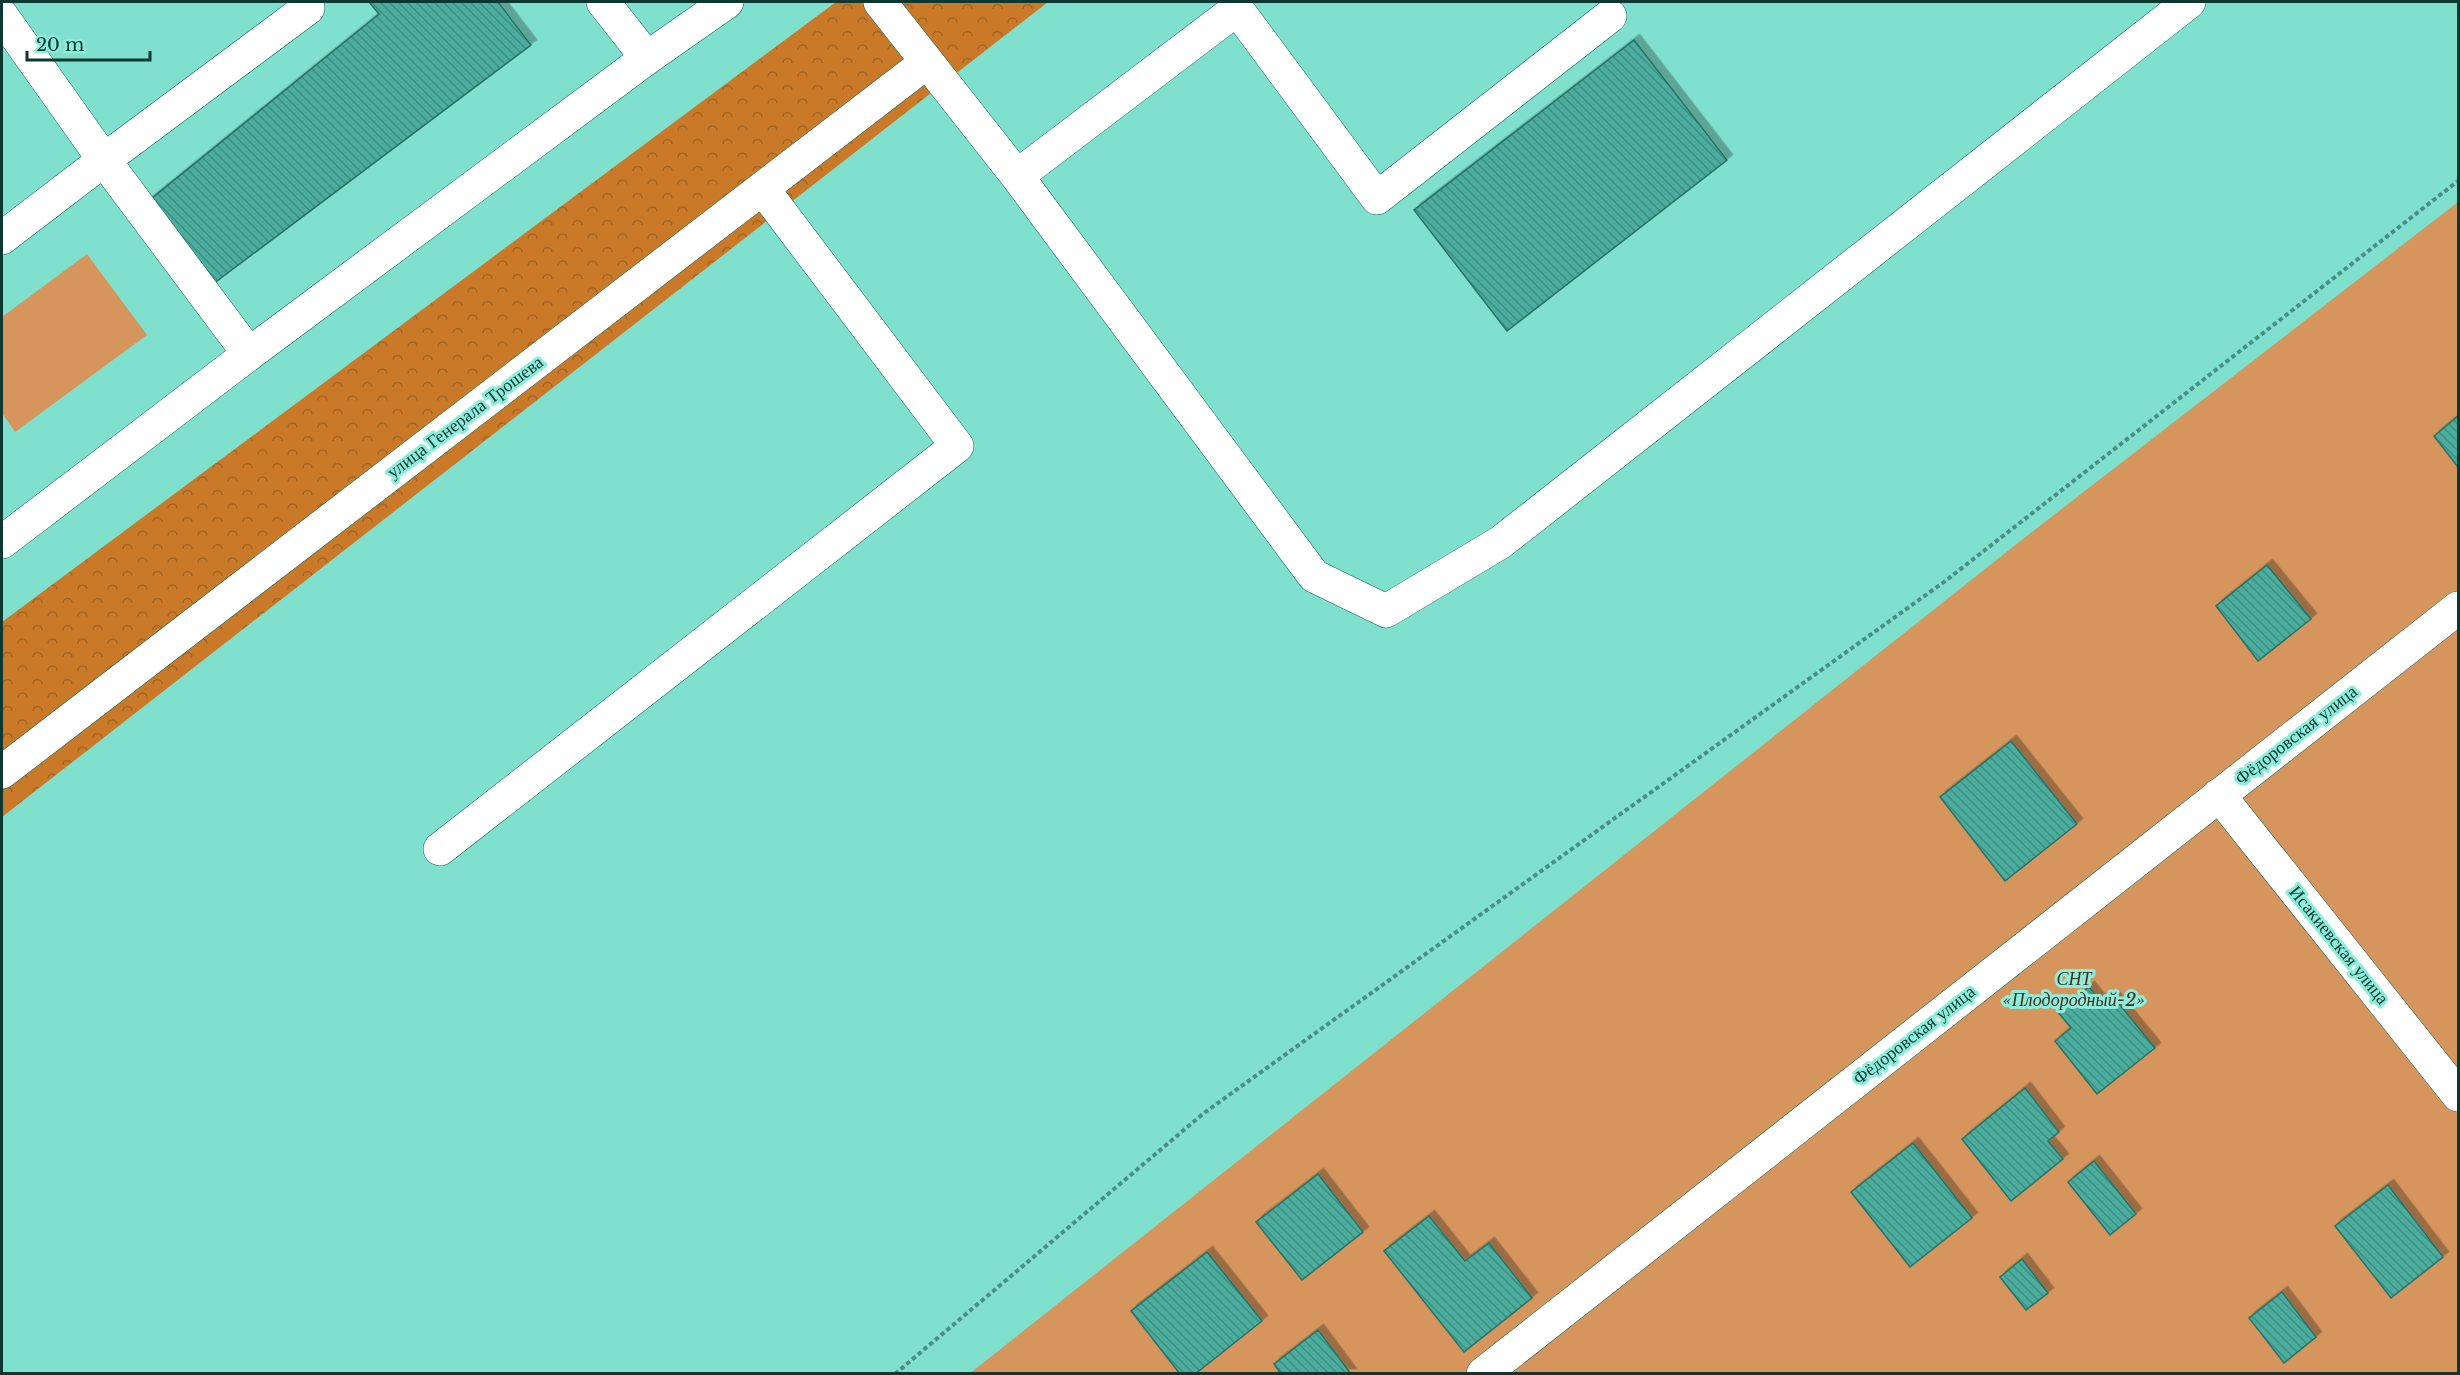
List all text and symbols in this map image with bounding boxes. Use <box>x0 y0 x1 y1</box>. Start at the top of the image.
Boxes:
scale bar <box>27 24 150 62</box>
text: 20 m <box>36 34 84 56</box>
street label: улица Генерала Трошева <box>383 351 547 483</box>
street label: Фёдоровская улица <box>2230 680 2362 790</box>
street label: Исакиевская улица <box>2284 881 2394 1009</box>
park label: СНТ «Плодородный-2» <box>2003 968 2145 1011</box>
street label: Фёдоровская улица <box>1848 980 1980 1090</box>

